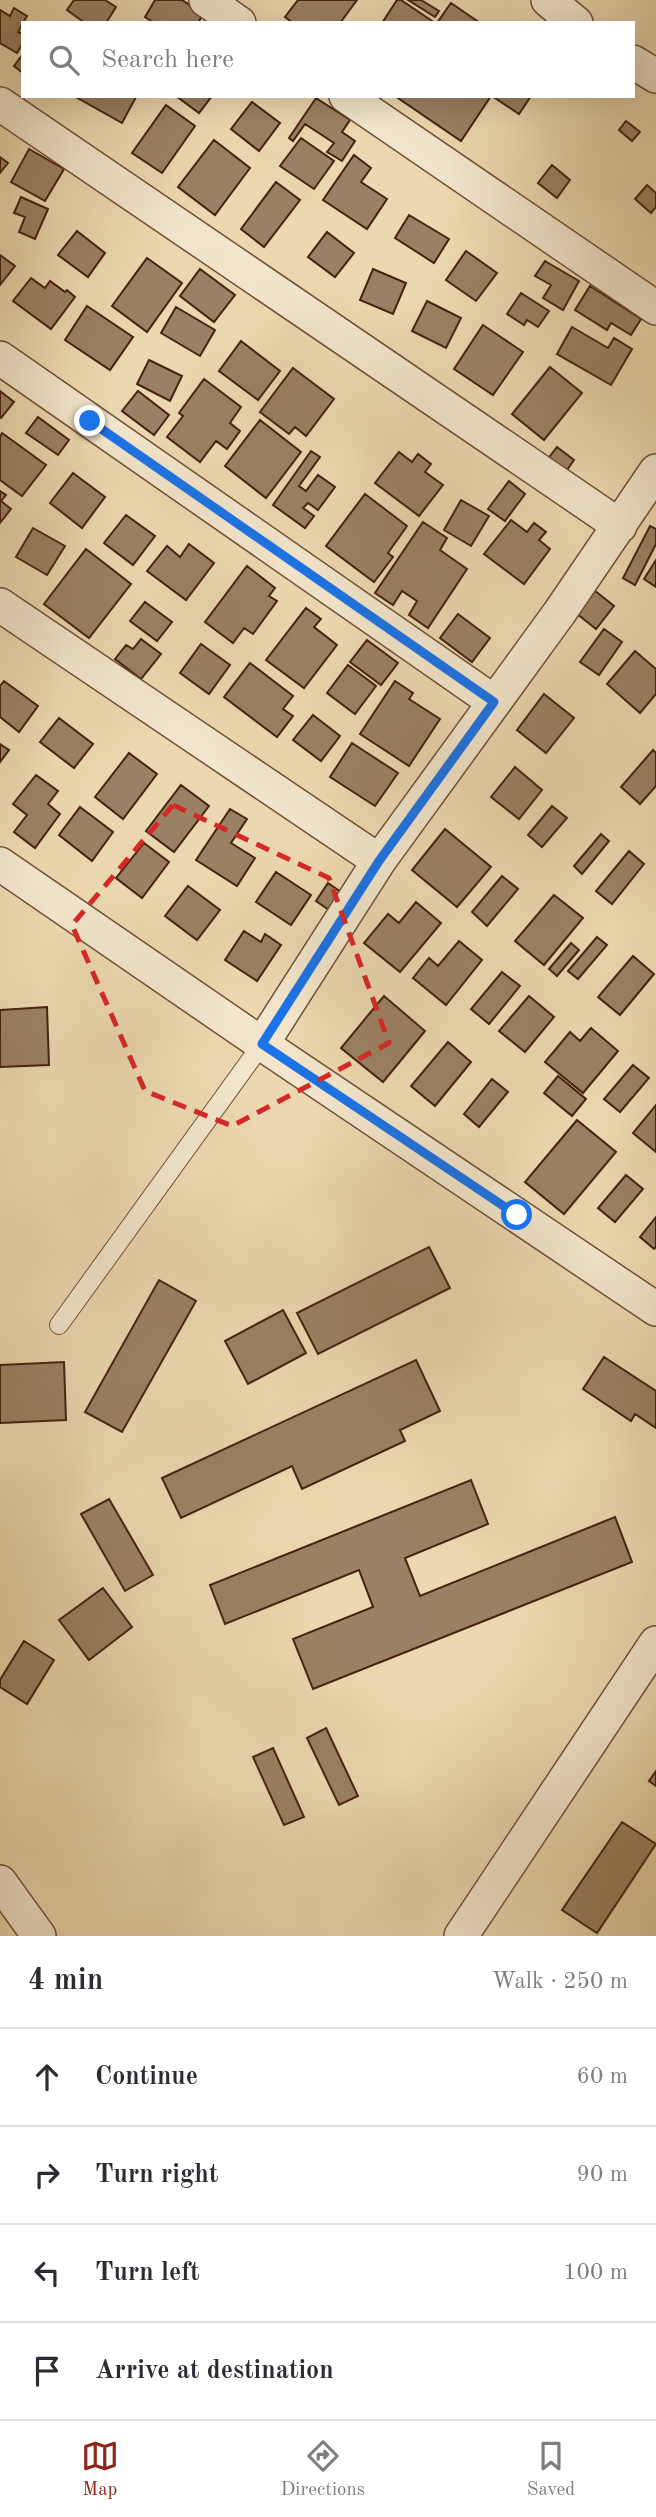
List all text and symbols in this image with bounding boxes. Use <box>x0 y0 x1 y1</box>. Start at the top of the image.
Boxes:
search box <box>21 21 635 98</box>
icon: search <box>45 41 83 79</box>
text: Search here <box>101 47 234 73</box>
route end <box>74 405 105 436</box>
route start <box>501 1199 532 1230</box>
text: 4 min <box>28 1966 103 1996</box>
text: Walk · 250 m <box>492 1970 628 1993</box>
icon: ahead <box>28 2058 66 2096</box>
text: Continue <box>95 2064 198 2090</box>
text: 60 m <box>577 2065 628 2088</box>
icon: right <box>28 2156 66 2194</box>
text: Turn right <box>95 2162 218 2188</box>
text: 90 m <box>577 2163 628 2186</box>
icon: left <box>28 2254 66 2292</box>
text: Turn left <box>95 2260 200 2286</box>
text: 100 m <box>563 2261 628 2284</box>
icon: arrive <box>28 2352 66 2390</box>
text: Arrive at destination <box>95 2358 334 2384</box>
tab: Map <box>81 2437 119 2502</box>
tab: Directions <box>281 2437 365 2502</box>
tab: Saved <box>527 2437 575 2502</box>

